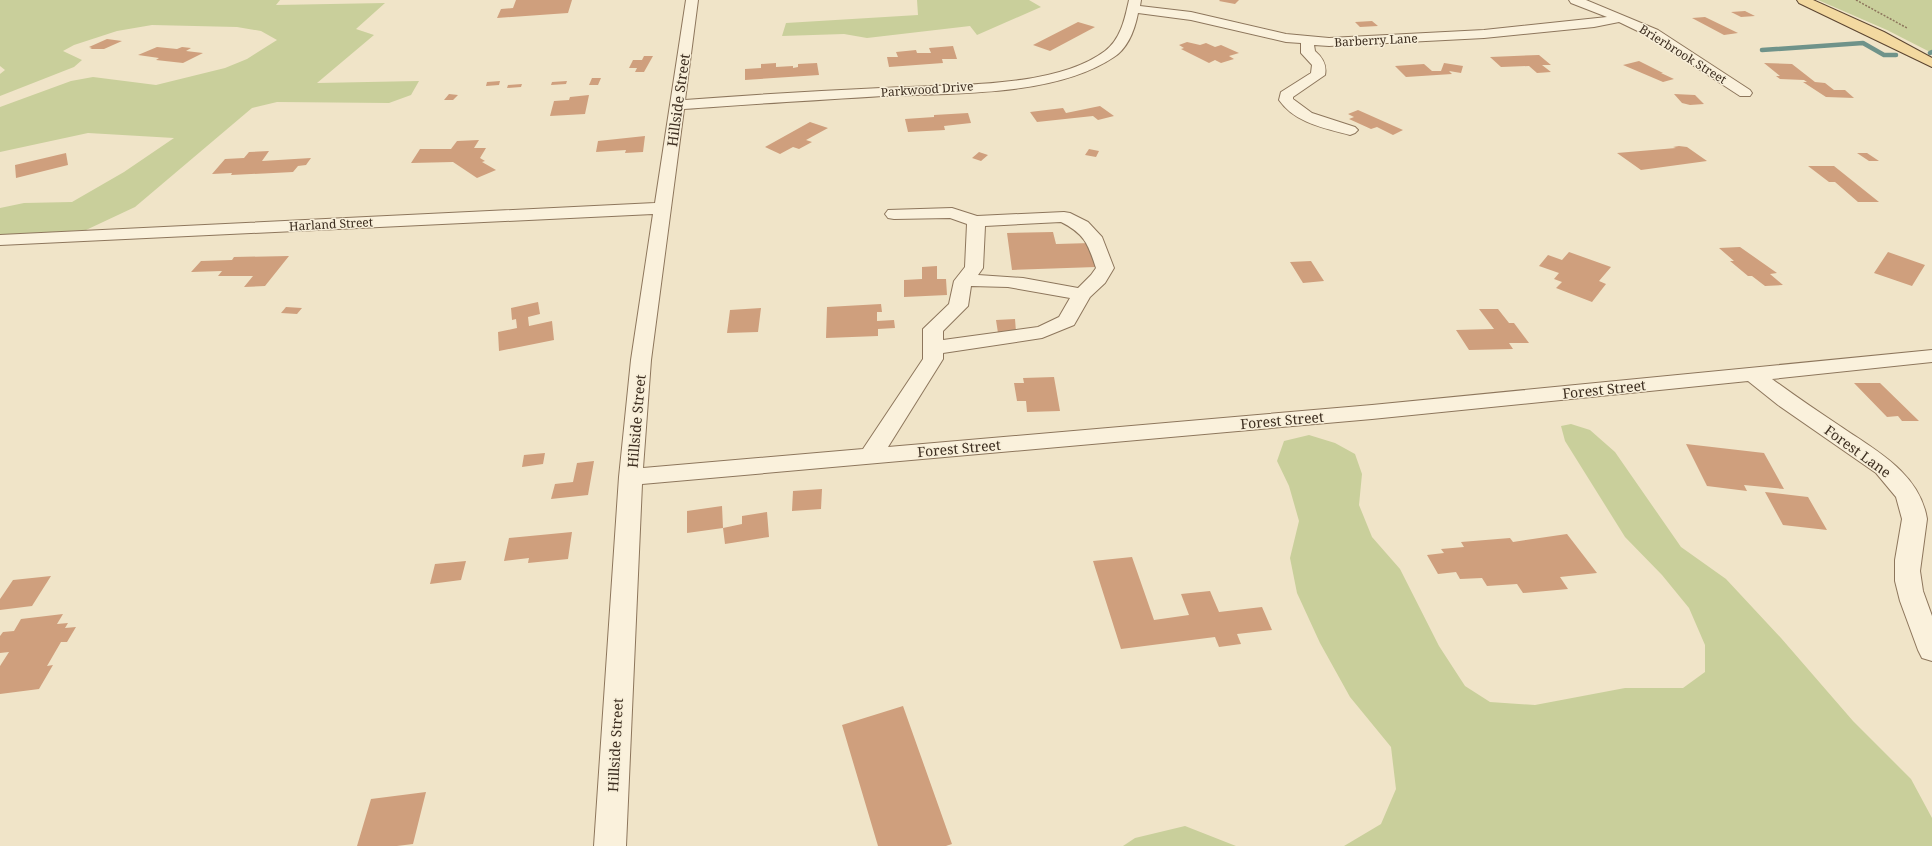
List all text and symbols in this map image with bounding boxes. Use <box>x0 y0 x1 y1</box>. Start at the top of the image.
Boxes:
street label: Brierbrook Street <box>1636 20 1730 88</box>
street label: Barberry Lane <box>1334 29 1418 51</box>
street label: Hillside Street <box>662 52 694 148</box>
street label: Parkwood Drive <box>880 77 974 101</box>
street label: Harland Street <box>289 213 373 235</box>
street label: Hillside Street <box>622 373 650 469</box>
street label: Forest Street <box>1561 375 1647 403</box>
street label: Forest Street <box>1239 407 1325 433</box>
street label: Forest Lane <box>1821 420 1895 482</box>
street label: Forest Street <box>916 435 1002 461</box>
street label: Hillside Street <box>603 698 627 792</box>

